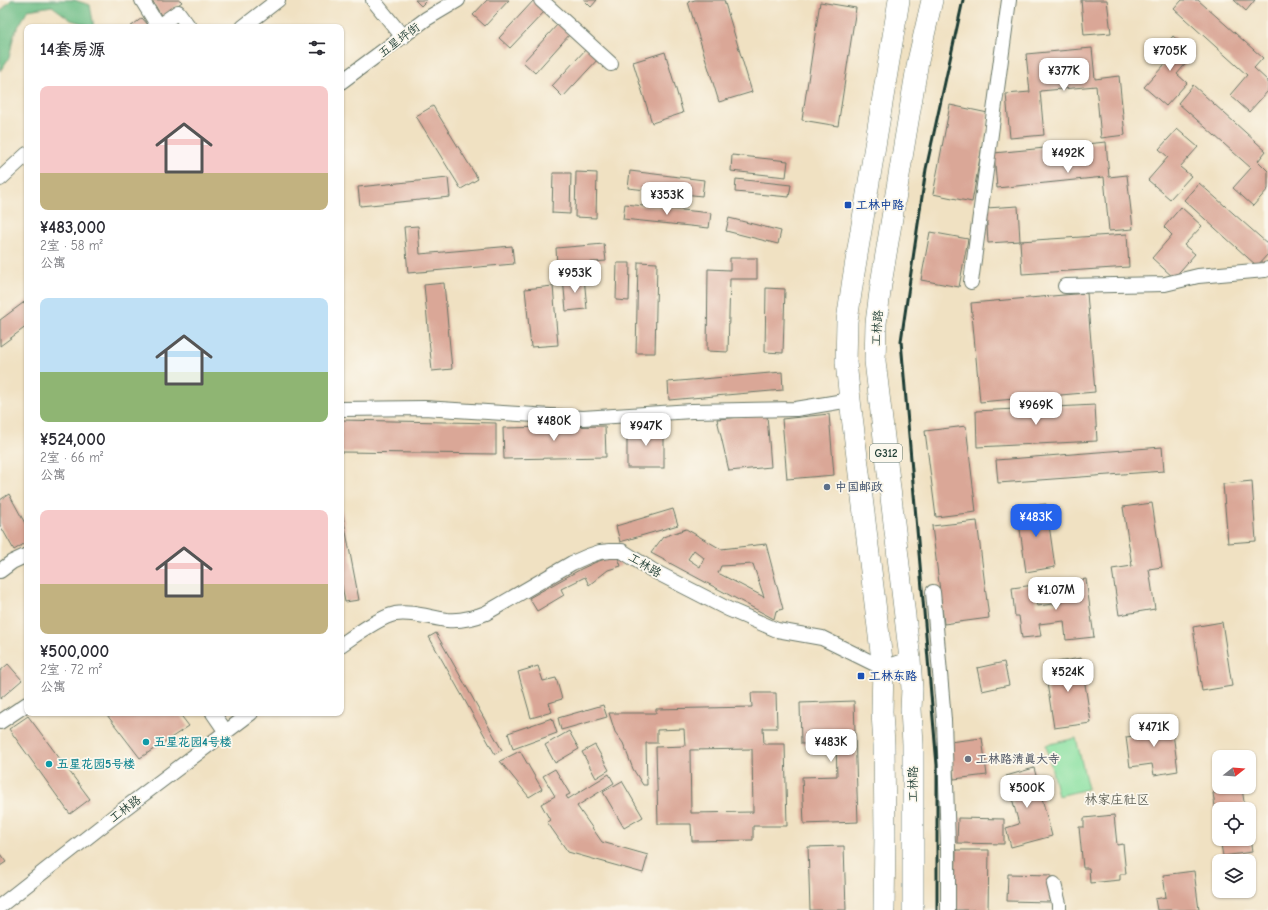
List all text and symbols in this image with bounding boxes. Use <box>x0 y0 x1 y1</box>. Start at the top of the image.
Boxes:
street label: 五星坪街 <box>376 20 422 60</box>
icon: filters <box>306 37 328 59</box>
pin: ¥705K <box>1142 38 1198 72</box>
text: 14套房源 <box>40 40 105 59</box>
text: ¥705K <box>1153 43 1187 58</box>
pin: ¥377K <box>1036 58 1092 92</box>
text: ¥377K <box>1048 63 1080 78</box>
icon: home <box>148 112 220 184</box>
pin: ¥492K <box>1040 140 1096 174</box>
text: ¥492K <box>1051 145 1085 160</box>
pin: ¥353K <box>639 182 695 216</box>
text: ¥353K <box>650 187 684 202</box>
place label: 工林中路 <box>856 198 904 212</box>
marker: 工林中路 <box>843 200 853 210</box>
text: ¥483,000 <box>40 218 106 237</box>
text: 2室 · 58 m² <box>40 238 103 253</box>
text: 公寓 <box>40 255 66 270</box>
pin: ¥953K <box>547 260 603 294</box>
text: ¥953K <box>558 265 592 280</box>
street label: 工林路 <box>869 310 885 346</box>
icon: home <box>148 324 220 396</box>
pin: ¥969K <box>1008 392 1064 426</box>
text: ¥969K <box>1019 397 1053 412</box>
pin: ¥480K <box>526 408 582 442</box>
text: ¥480K <box>537 413 571 428</box>
pin: ¥947K <box>618 413 674 447</box>
text: ¥947K <box>630 418 662 433</box>
text: ¥524,000 <box>40 430 106 449</box>
road number: G312 <box>870 444 902 462</box>
text: 2室 · 66 m² <box>40 450 103 465</box>
text: 公寓 <box>40 467 66 482</box>
place label: 中国邮政 <box>835 480 883 494</box>
marker: 中国邮政 <box>822 482 832 492</box>
pin: ¥483K <box>1008 504 1064 538</box>
text: ¥483K <box>1020 509 1052 524</box>
icon: home <box>148 536 220 608</box>
street label: 工林路 <box>626 550 664 580</box>
pin: ¥1.07M <box>1023 577 1089 611</box>
text: ¥1.07M <box>1037 582 1075 597</box>
text: ¥500,000 <box>40 642 109 661</box>
pin: ¥524K <box>1040 659 1096 693</box>
text: 2室 · 72 m² <box>40 662 102 677</box>
text: ¥524K <box>1052 664 1084 679</box>
place label: 工林东路 <box>869 669 917 683</box>
marker: 工林东路 <box>856 671 866 681</box>
text: 公寓 <box>40 679 66 694</box>
pin: ¥471K <box>1126 714 1182 748</box>
text: ¥471K <box>1139 719 1169 734</box>
pin: ¥483K <box>803 729 859 763</box>
text: ¥483K <box>815 734 847 749</box>
place label: 五星花园4号楼 <box>154 735 232 749</box>
marker: 五星花园4号楼 <box>141 737 151 747</box>
north arrow <box>1212 750 1256 794</box>
map controls <box>1212 750 1256 898</box>
place label: 工林路清真大寺 <box>976 752 1060 766</box>
marker: 工林路清真大寺 <box>963 754 973 764</box>
place label: 五星花园5号楼 <box>57 757 135 771</box>
marker: 五星花园5号楼 <box>44 759 54 769</box>
street label: 工林路 <box>906 766 920 802</box>
pin: ¥500K <box>999 775 1055 809</box>
text: ¥500K <box>1009 780 1045 795</box>
district label: 林家庄社区 <box>1084 792 1150 807</box>
street label: 工林路 <box>106 793 144 825</box>
button: locate <box>1212 802 1256 846</box>
button: layers <box>1212 854 1256 898</box>

